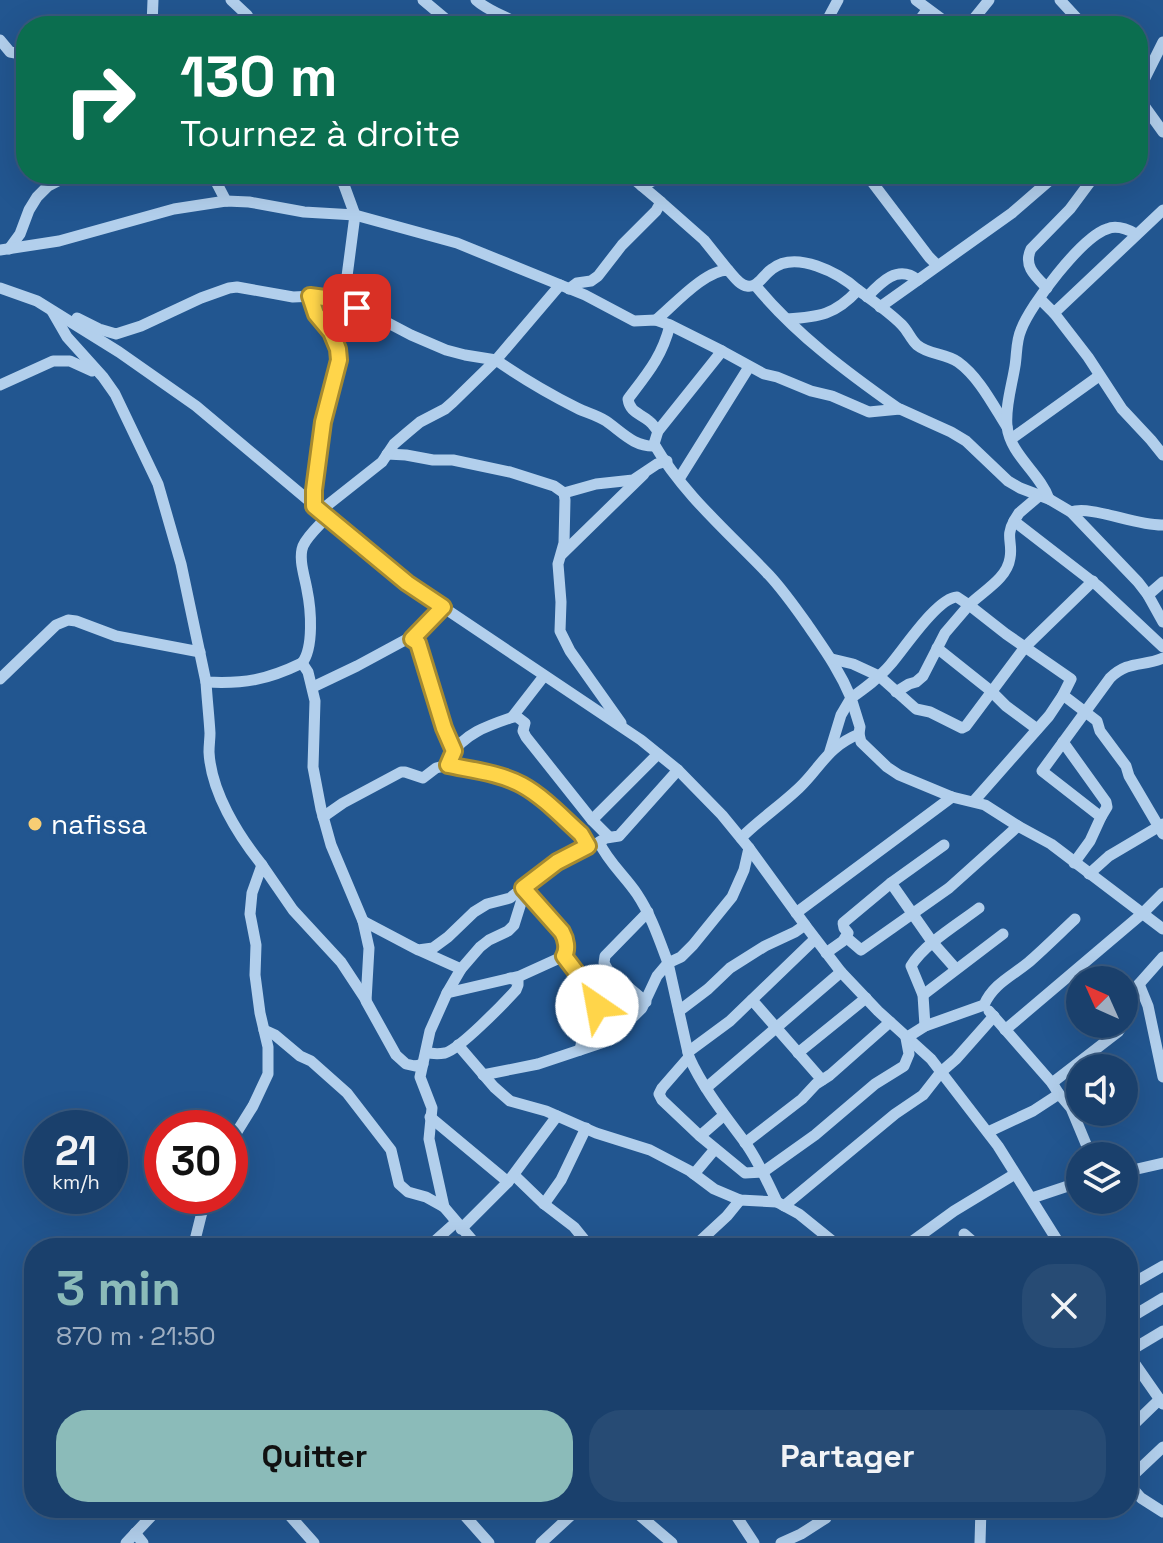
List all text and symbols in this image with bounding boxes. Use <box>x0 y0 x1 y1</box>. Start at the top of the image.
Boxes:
text: 130 m <box>180 41 338 112</box>
icon: right <box>48 48 152 152</box>
text: Tournez à droite <box>180 111 461 157</box>
pin <box>323 274 391 342</box>
icon: arrive <box>335 286 379 330</box>
place label: nafissa <box>51 806 147 842</box>
marker: nafissa <box>26 815 44 833</box>
position arrow <box>555 964 639 1048</box>
north arrow <box>1066 966 1138 1038</box>
map controls <box>1066 966 1138 1214</box>
button: sound <box>1066 1054 1138 1126</box>
speed limit sign: 30 <box>144 1110 248 1214</box>
text: 21 <box>55 1126 97 1177</box>
button: layers <box>1066 1142 1138 1214</box>
text: km/h <box>52 1169 100 1195</box>
text: 3 min <box>56 1258 181 1319</box>
button: close <box>1022 1264 1106 1348</box>
text: 870 m · 21:50 <box>56 1319 216 1353</box>
button: Quitter <box>56 1410 573 1502</box>
button: Partager <box>589 1410 1106 1502</box>

